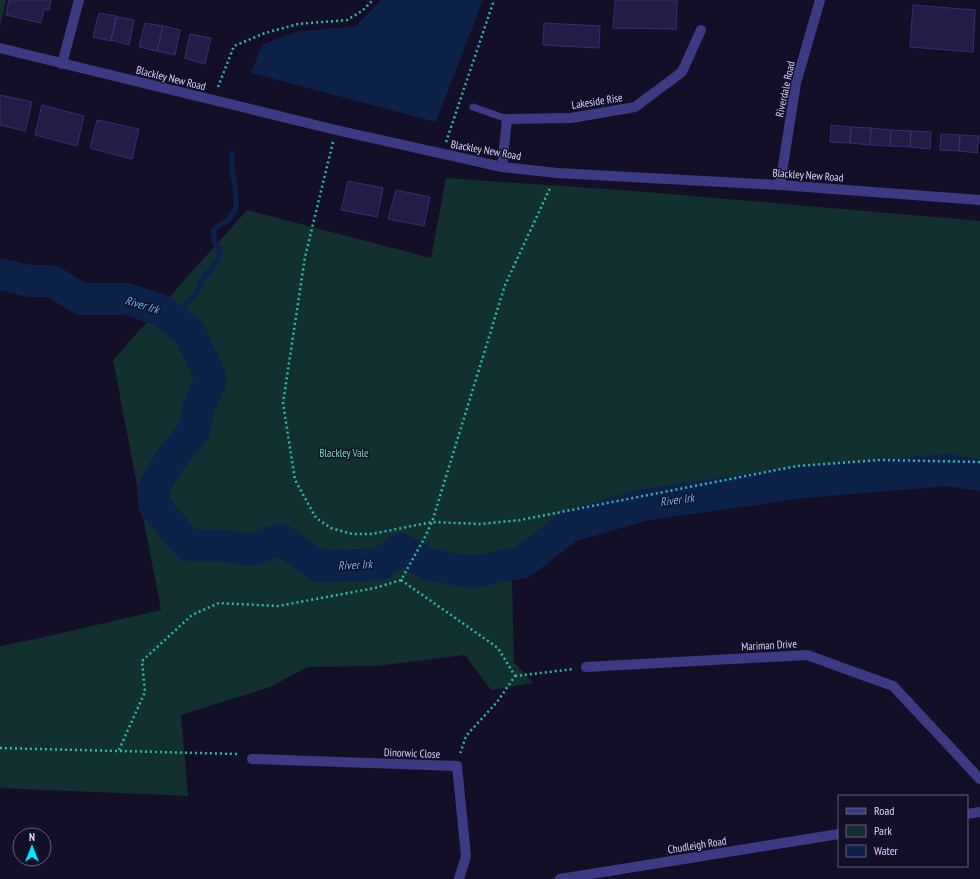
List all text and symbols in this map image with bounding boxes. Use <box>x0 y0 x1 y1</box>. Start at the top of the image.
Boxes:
street label: Riverdale Road <box>772 60 798 118</box>
street label: Blackley New Road <box>135 63 207 93</box>
street label: Lakeside Rise <box>571 90 624 112</box>
street label: Blackley New Road <box>450 137 522 163</box>
street label: Blackley New Road <box>772 166 844 184</box>
water label: River Irk <box>123 292 162 317</box>
park label: Blackley Vale <box>319 446 369 460</box>
water label: River Irk <box>659 489 696 509</box>
water label: River Irk <box>337 556 374 573</box>
street label: Mariman Drive <box>741 637 798 653</box>
street label: Dinorwic Close <box>384 745 441 761</box>
legend <box>838 795 968 867</box>
text: Road <box>874 803 894 818</box>
text: Park <box>874 823 892 838</box>
north arrow <box>12 827 52 867</box>
text: N <box>29 830 35 844</box>
street label: Chudleigh Road <box>666 833 728 857</box>
text: Water <box>874 843 899 858</box>

